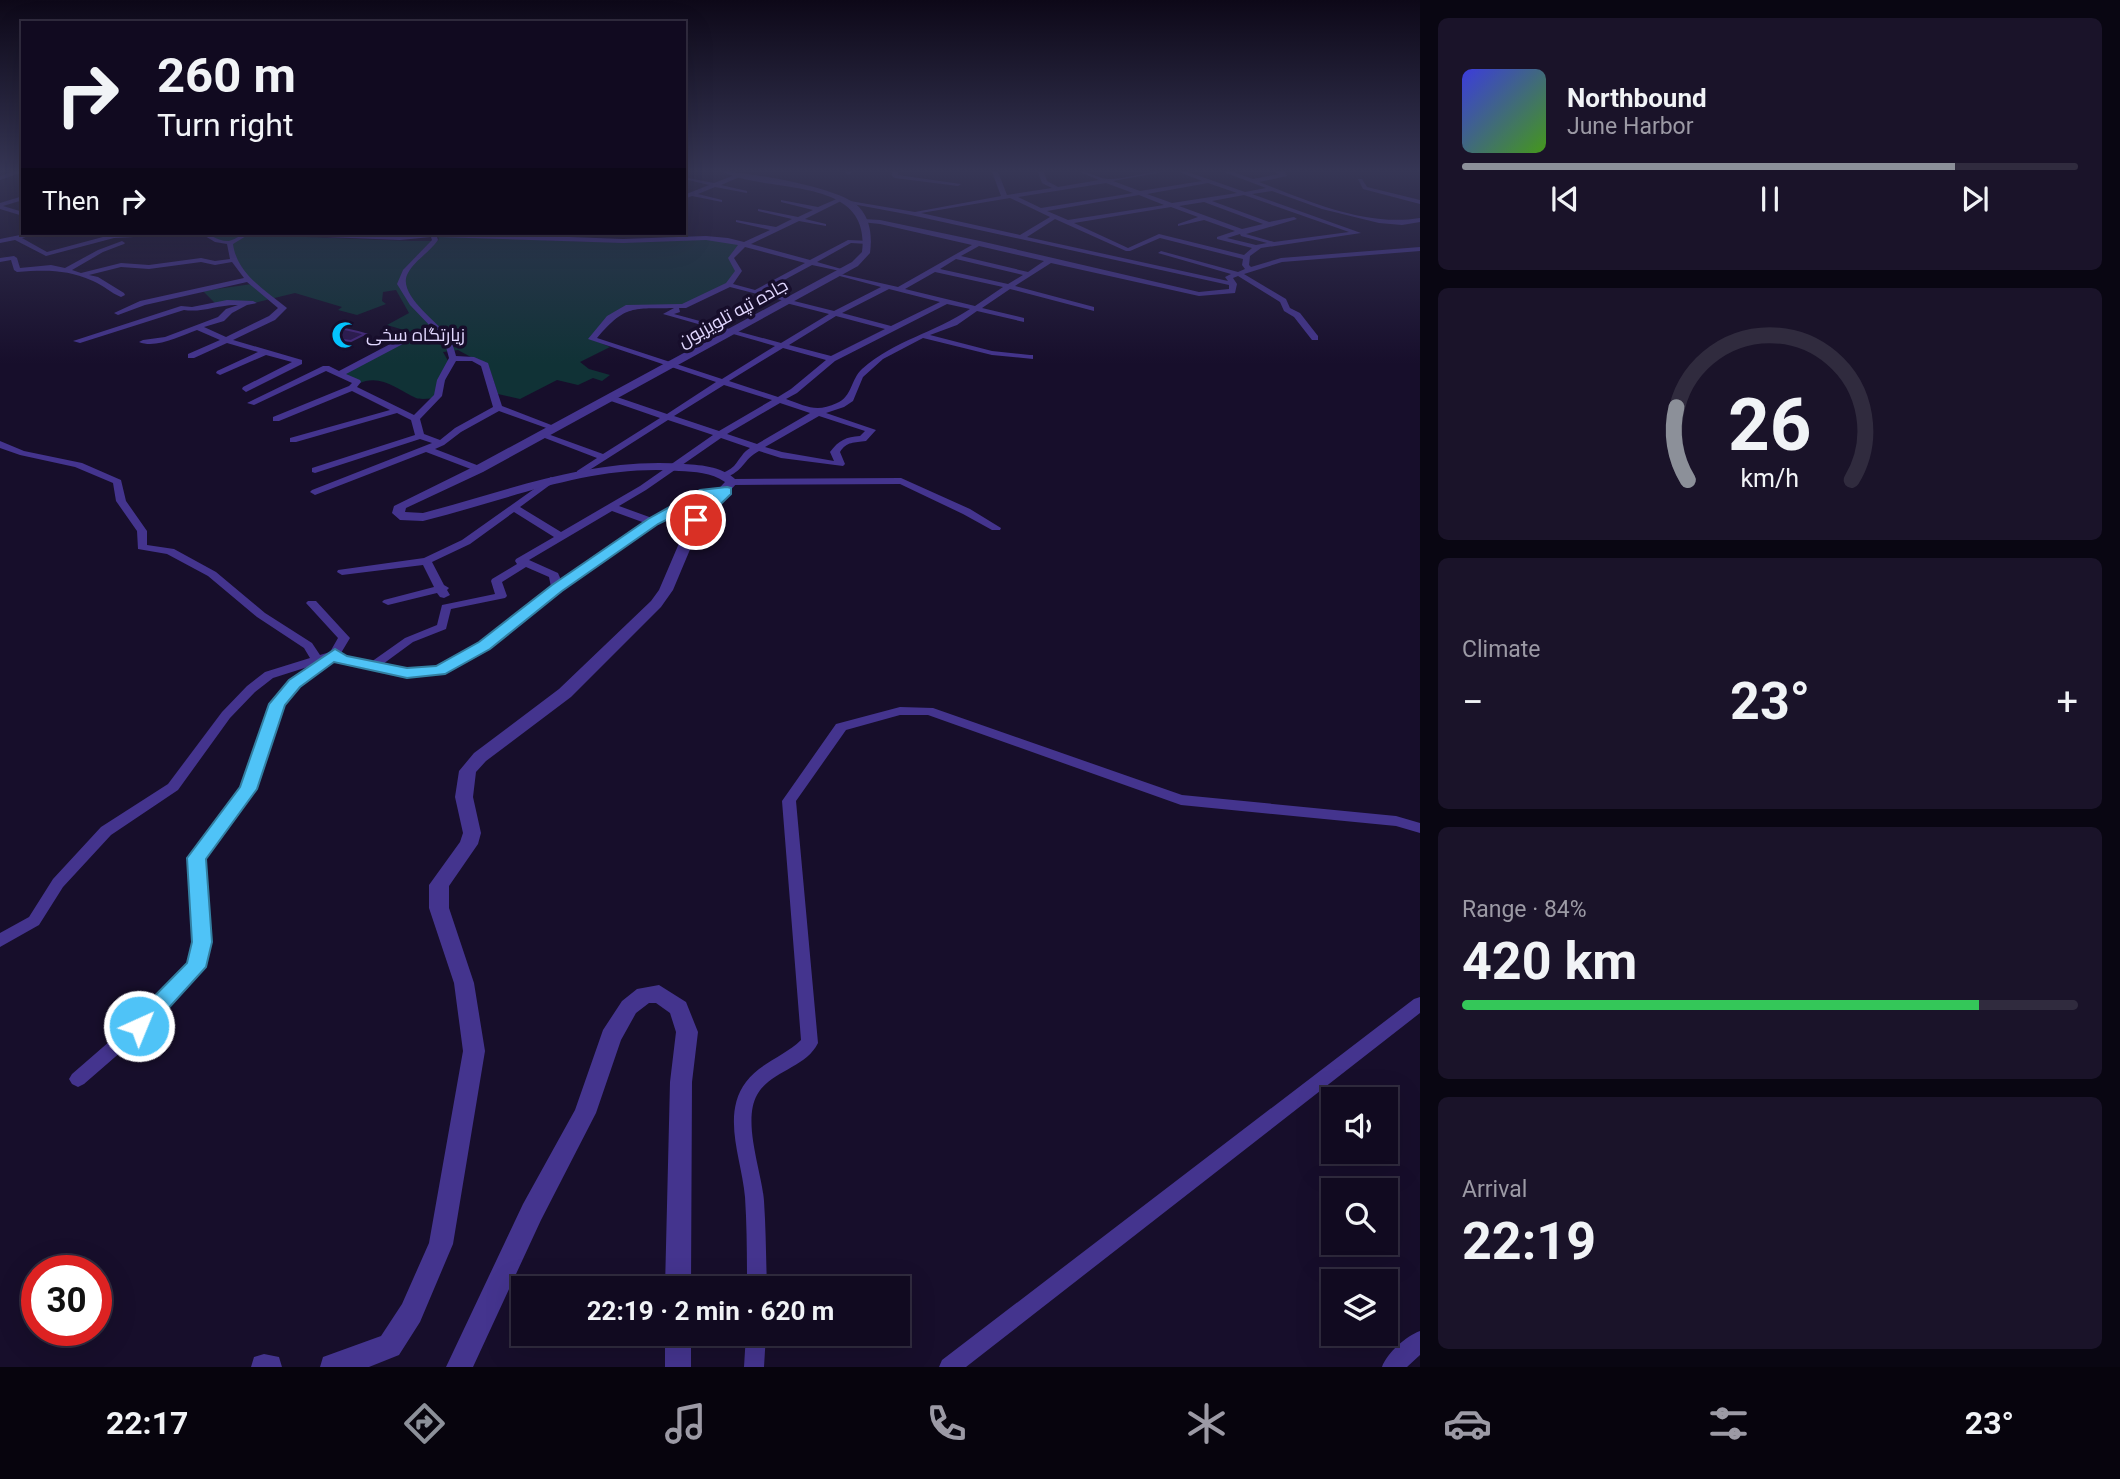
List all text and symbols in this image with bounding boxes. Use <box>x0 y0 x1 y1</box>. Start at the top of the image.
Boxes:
text: 260 m <box>157 47 296 104</box>
icon: right <box>42 49 133 140</box>
text: Northbound <box>1567 83 1707 113</box>
text: Turn right <box>157 106 293 144</box>
text: June Harbor <box>1567 113 1694 140</box>
icon: previous <box>1546 180 1584 218</box>
icon: pause <box>1751 180 1789 218</box>
icon: next <box>1956 180 1994 218</box>
icon: right <box>114 182 152 220</box>
text: Then <box>42 186 100 216</box>
street label: جاده تپه تلویزیون <box>674 274 792 352</box>
mosque icon: زیارتگاه سخی <box>330 320 360 350</box>
place label: زیارتگاه سخی <box>366 324 465 346</box>
text: 26 <box>1728 382 1812 468</box>
text: km/h <box>1741 463 1799 492</box>
pin <box>666 490 726 550</box>
icon: arrive <box>677 501 715 539</box>
text: Climate <box>1462 636 1541 663</box>
text: 23° <box>1730 671 1810 732</box>
text: − <box>1462 680 1484 724</box>
text: + <box>2056 680 2078 724</box>
text: Range · 84% <box>1462 896 1587 923</box>
text: 420 km <box>1462 931 1637 992</box>
position arrow <box>102 989 176 1063</box>
map controls <box>1321 1087 1398 1346</box>
button: sound <box>1321 1087 1398 1164</box>
text: Arrival <box>1462 1176 1527 1203</box>
button: search <box>1321 1178 1398 1255</box>
text: 22:19 <box>1462 1211 1596 1272</box>
speed limit sign: 30 <box>21 1255 112 1346</box>
button: layers <box>1321 1269 1398 1346</box>
text: 22:19 · 2 min · 620 m <box>587 1296 834 1326</box>
icon: directions <box>400 1399 449 1448</box>
icon: music <box>661 1399 710 1448</box>
icon: phone <box>922 1399 971 1448</box>
icon: climate <box>1182 1399 1231 1448</box>
icon: car <box>1443 1399 1492 1448</box>
icon: filters <box>1704 1399 1753 1448</box>
text: 22:17 <box>106 1404 188 1442</box>
text: 23° <box>1965 1404 2014 1442</box>

